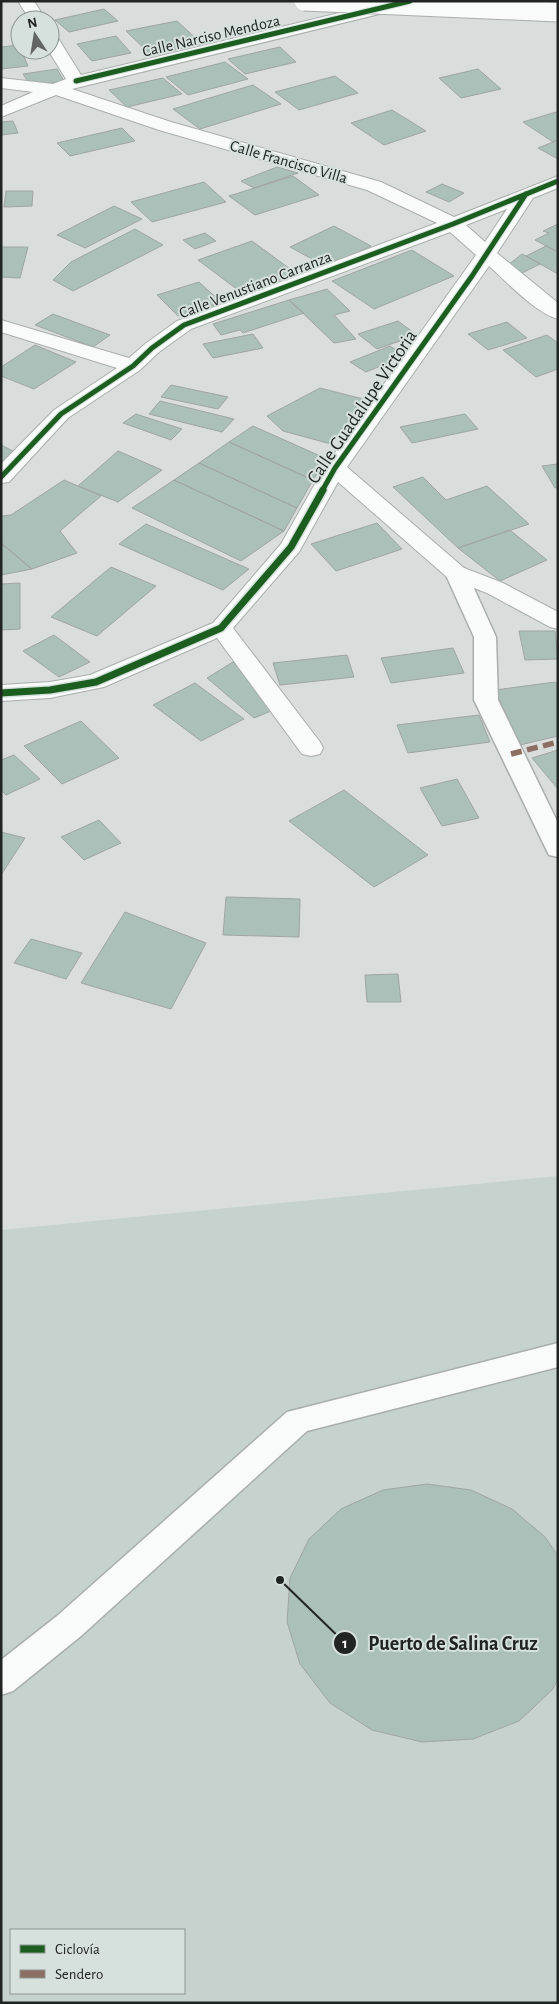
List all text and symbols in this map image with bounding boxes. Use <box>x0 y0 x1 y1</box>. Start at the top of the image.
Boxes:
north arrow <box>10 10 60 60</box>
street label: Calle Narciso Mendoza <box>141 12 282 60</box>
text: N <box>26 15 39 31</box>
street label: Calle Francisco Villa <box>228 138 349 186</box>
street label: Calle Venustiano Carranza <box>177 248 334 321</box>
street label: Calle Guadalupe Victoria <box>304 326 421 487</box>
callout: Puerto de Salina Cruz <box>333 1626 547 1661</box>
text: Puerto de Salina Cruz <box>368 1634 538 1654</box>
text: 1 <box>342 1636 348 1651</box>
legend <box>10 1929 185 1994</box>
text: Ciclovía <box>55 1942 100 1957</box>
text: Sendero <box>55 1967 103 1982</box>

